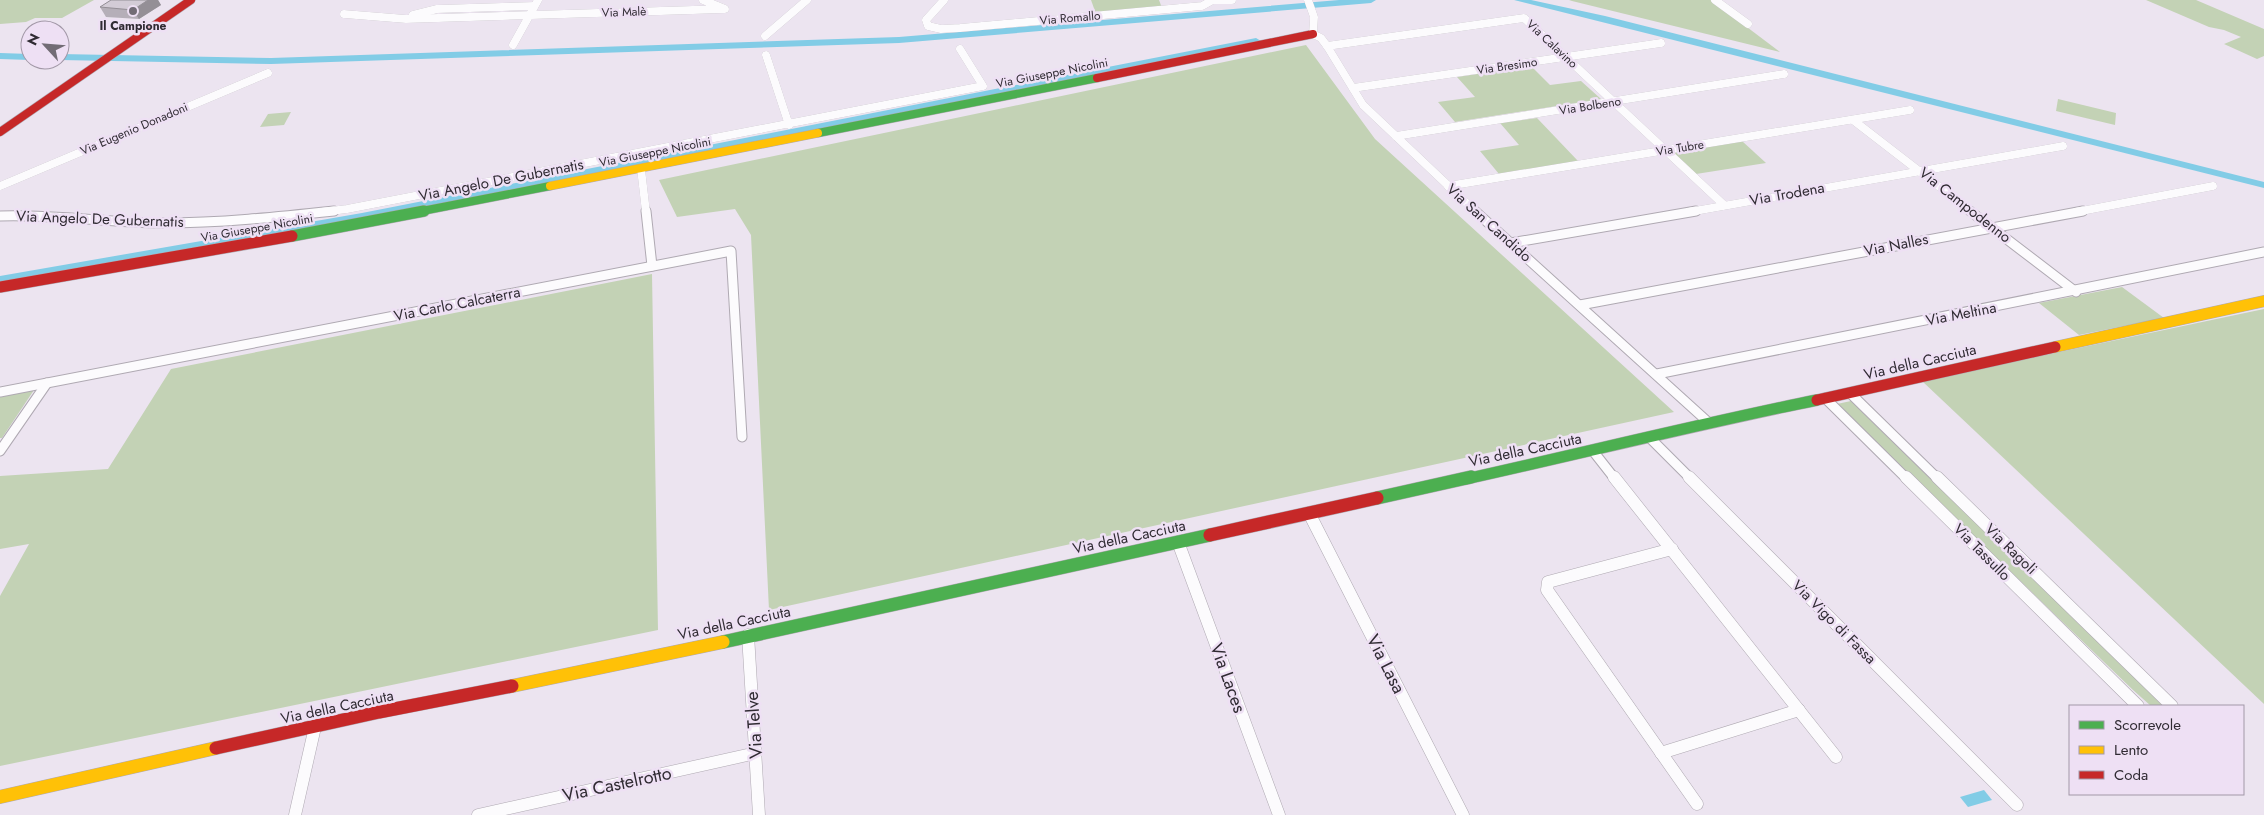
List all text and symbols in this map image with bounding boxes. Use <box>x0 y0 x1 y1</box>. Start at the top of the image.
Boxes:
street label: Via Malè <box>601 2 647 22</box>
marker: Il Campione <box>127 5 139 17</box>
street label: Via Romallo <box>1039 6 1102 30</box>
street label: Via Calavino <box>1522 16 1582 73</box>
place label: Il Campione <box>100 17 167 35</box>
north arrow <box>20 20 70 70</box>
text: N <box>22 30 45 49</box>
street label: Via Giuseppe Nicolini <box>995 53 1109 93</box>
street label: Via Bresimo <box>1475 53 1539 79</box>
street label: Via Bolbeno <box>1558 92 1623 120</box>
street label: Via Eugenio Donadoni <box>77 98 191 160</box>
street label: Via Giuseppe Nicolini <box>598 132 712 172</box>
street label: Via Tubre <box>1655 135 1705 161</box>
street label: Via Angelo De Gubernatis <box>417 153 585 207</box>
street label: Via Campodenno <box>1914 162 2016 248</box>
street label: Via Trodena <box>1748 177 1826 211</box>
street label: Via San Candido <box>1442 179 1536 267</box>
street label: Via Angelo De Gubernatis <box>16 205 184 233</box>
street label: Via Giuseppe Nicolini <box>199 209 315 247</box>
street label: Via Nalles <box>1862 228 1930 262</box>
street label: Via Carlo Calcaterra <box>392 281 522 327</box>
street label: Via Meltina <box>1924 296 1998 332</box>
street label: Via della Cacciuta <box>1862 338 1978 386</box>
street label: Via della Cacciuta <box>1467 427 1583 473</box>
street label: Via della Cacciuta <box>1071 514 1187 560</box>
street label: Via Tassullo <box>1948 518 2016 586</box>
street label: Via Ragoli <box>1980 518 2042 580</box>
street label: Via Vigo di Fassa <box>1787 575 1881 669</box>
street label: Via della Cacciuta <box>676 600 792 646</box>
street label: Via Lasa <box>1360 630 1412 698</box>
street label: Via Laces <box>1203 639 1253 717</box>
street label: Via della Cacciuta <box>279 684 395 730</box>
street label: Via Telve <box>739 690 769 760</box>
legend <box>2069 705 2244 795</box>
text: Scorrevole <box>2114 714 2181 736</box>
text: Lento <box>2114 739 2148 761</box>
street label: Via Castelrotto <box>560 760 674 808</box>
text: Coda <box>2114 764 2148 786</box>

